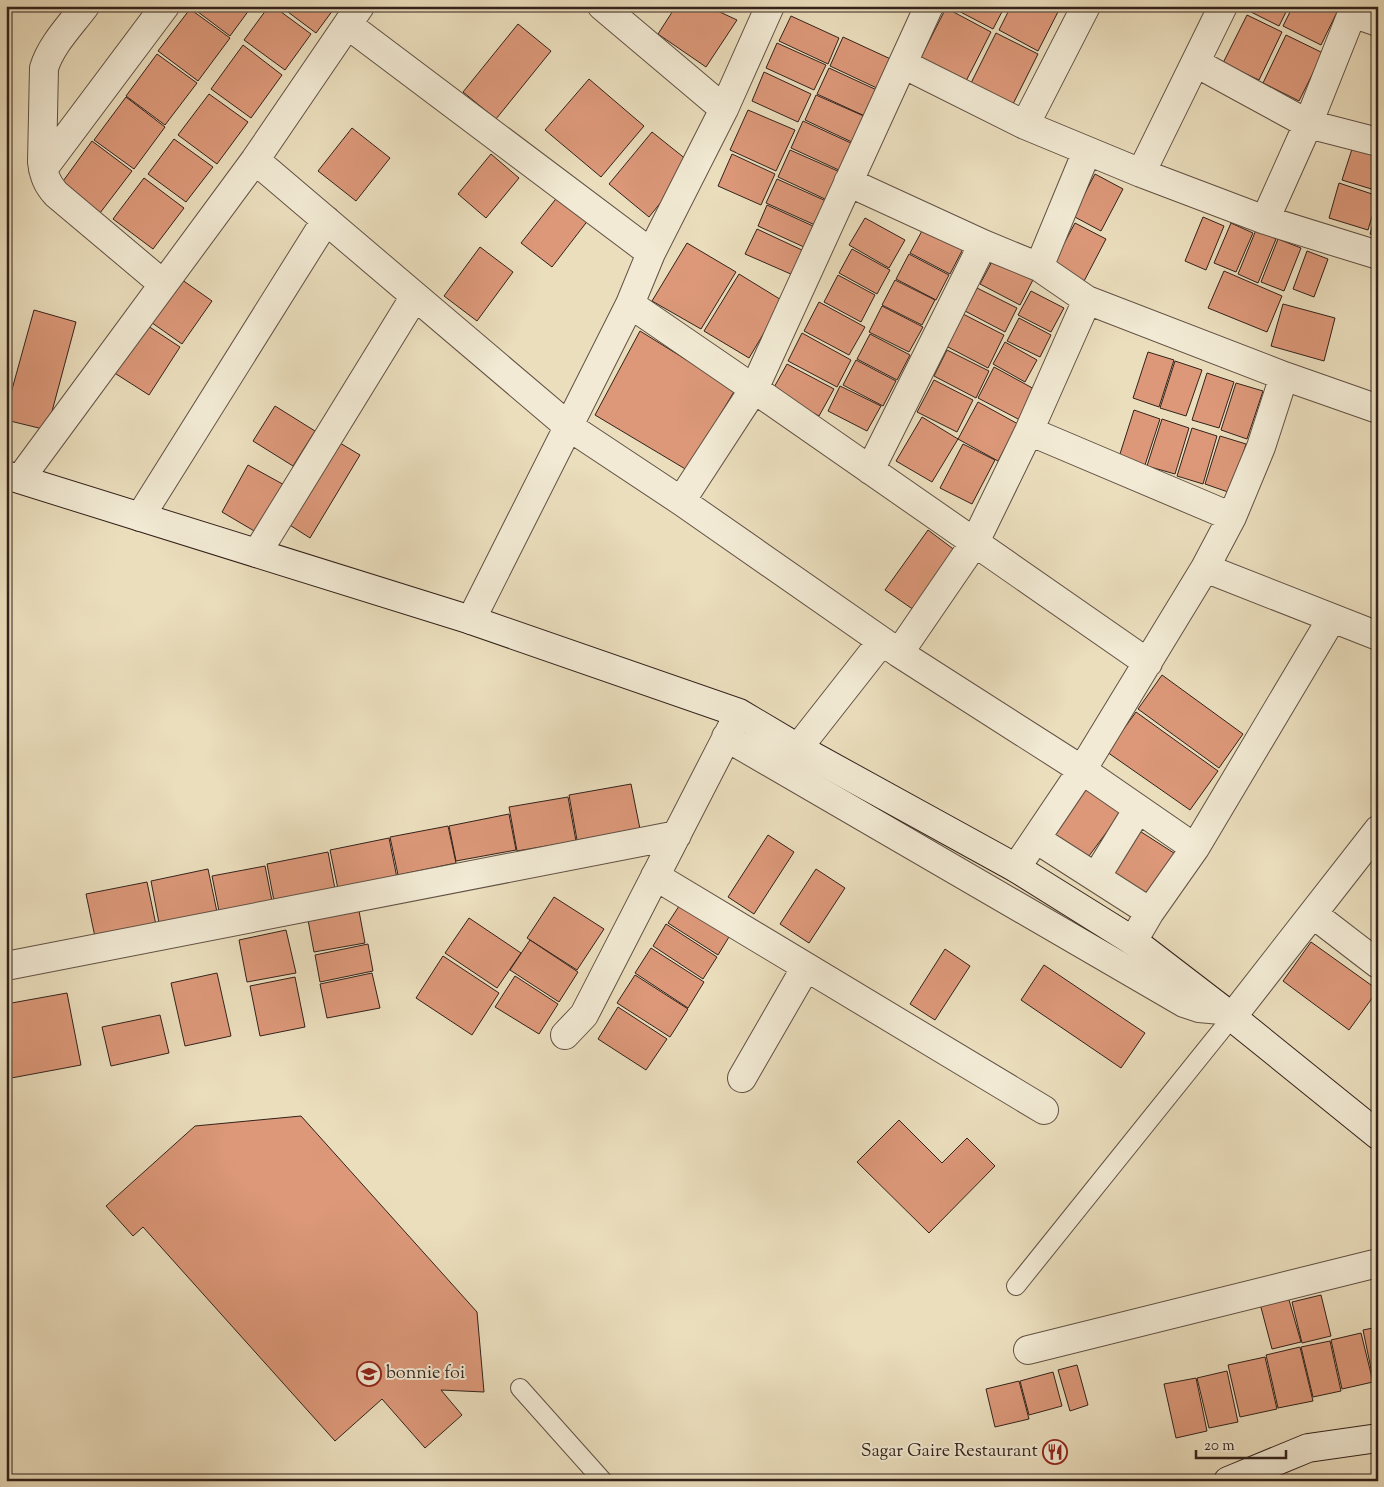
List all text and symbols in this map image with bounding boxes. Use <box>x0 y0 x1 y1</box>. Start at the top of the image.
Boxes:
school or university icon: bonnie foi <box>356 1361 382 1387</box>
place label: bonnie foi <box>386 1361 465 1387</box>
scale bar <box>1196 1427 1286 1459</box>
text: 20 m <box>1204 1436 1235 1457</box>
place label: Sagar Gaire Restaurant <box>861 1439 1038 1465</box>
restaurant icon: Sagar Gaire Restaurant <box>1042 1439 1068 1465</box>

